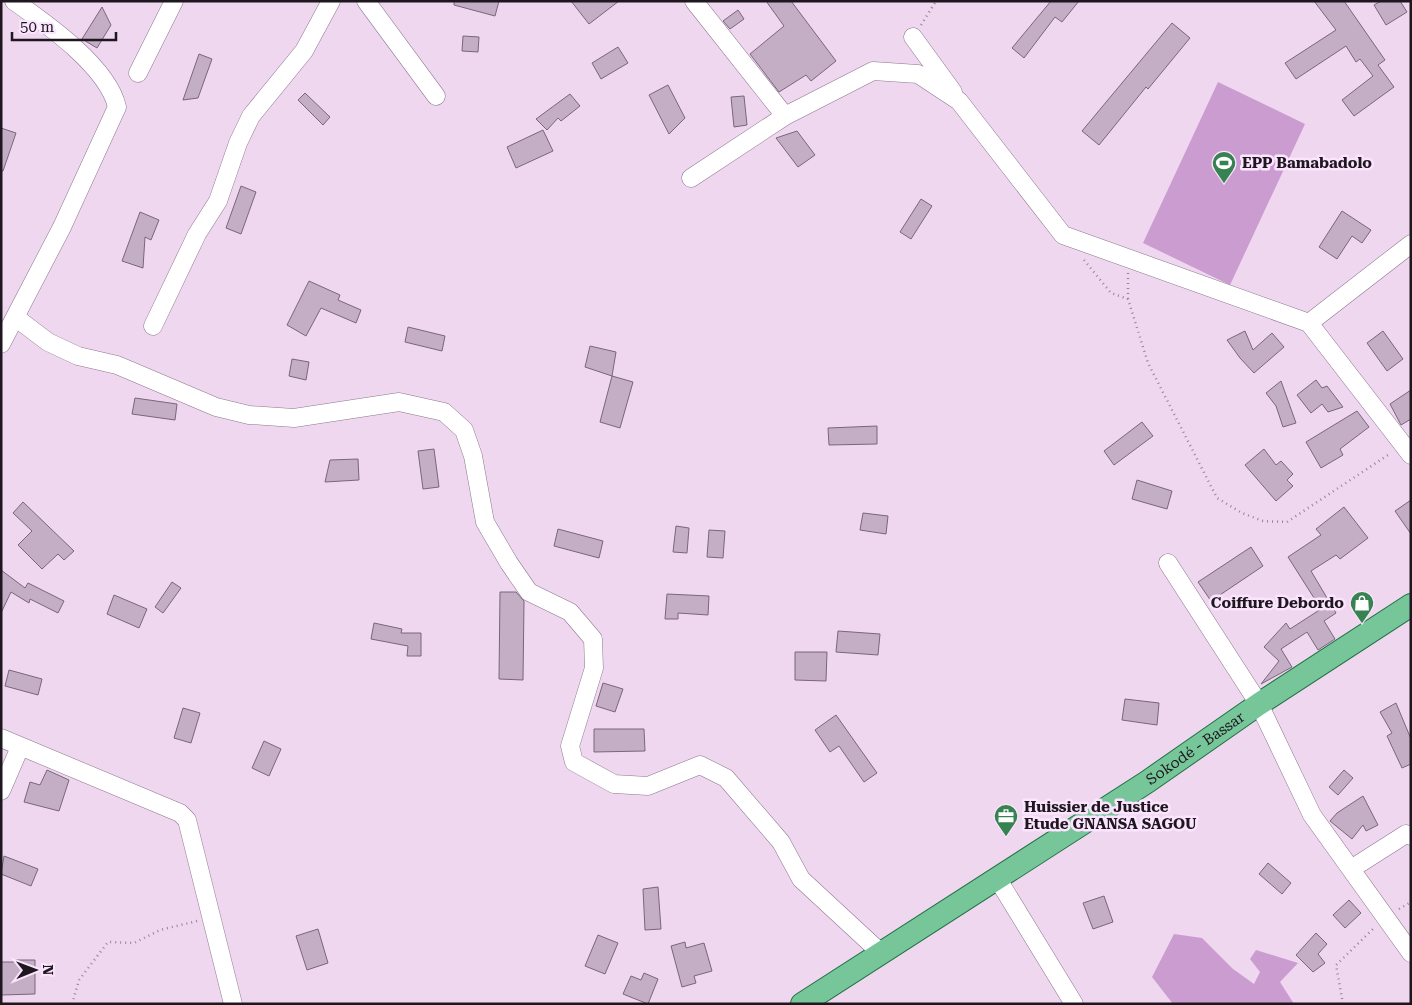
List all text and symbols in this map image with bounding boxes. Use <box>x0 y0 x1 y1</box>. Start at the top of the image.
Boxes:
scale bar <box>12 10 116 42</box>
text: 50 m <box>20 18 55 36</box>
sports icon: EPP Bamabadolo <box>1211 150 1237 184</box>
place label: EPP Bamabadolo <box>1242 154 1372 172</box>
shop icon: Coiffure Debordo <box>1349 590 1375 624</box>
place label: Coiffure Debordo <box>1211 594 1344 612</box>
street label: Sokodé - Bassar <box>1143 708 1248 789</box>
place label: Huissier de Justice Etude GNANSA SAGOU <box>1024 798 1197 833</box>
office icon: Huissier de Justice Etude GNANSA SAGOU <box>993 803 1019 837</box>
north arrow <box>10 945 60 995</box>
text: N <box>40 964 56 976</box>

